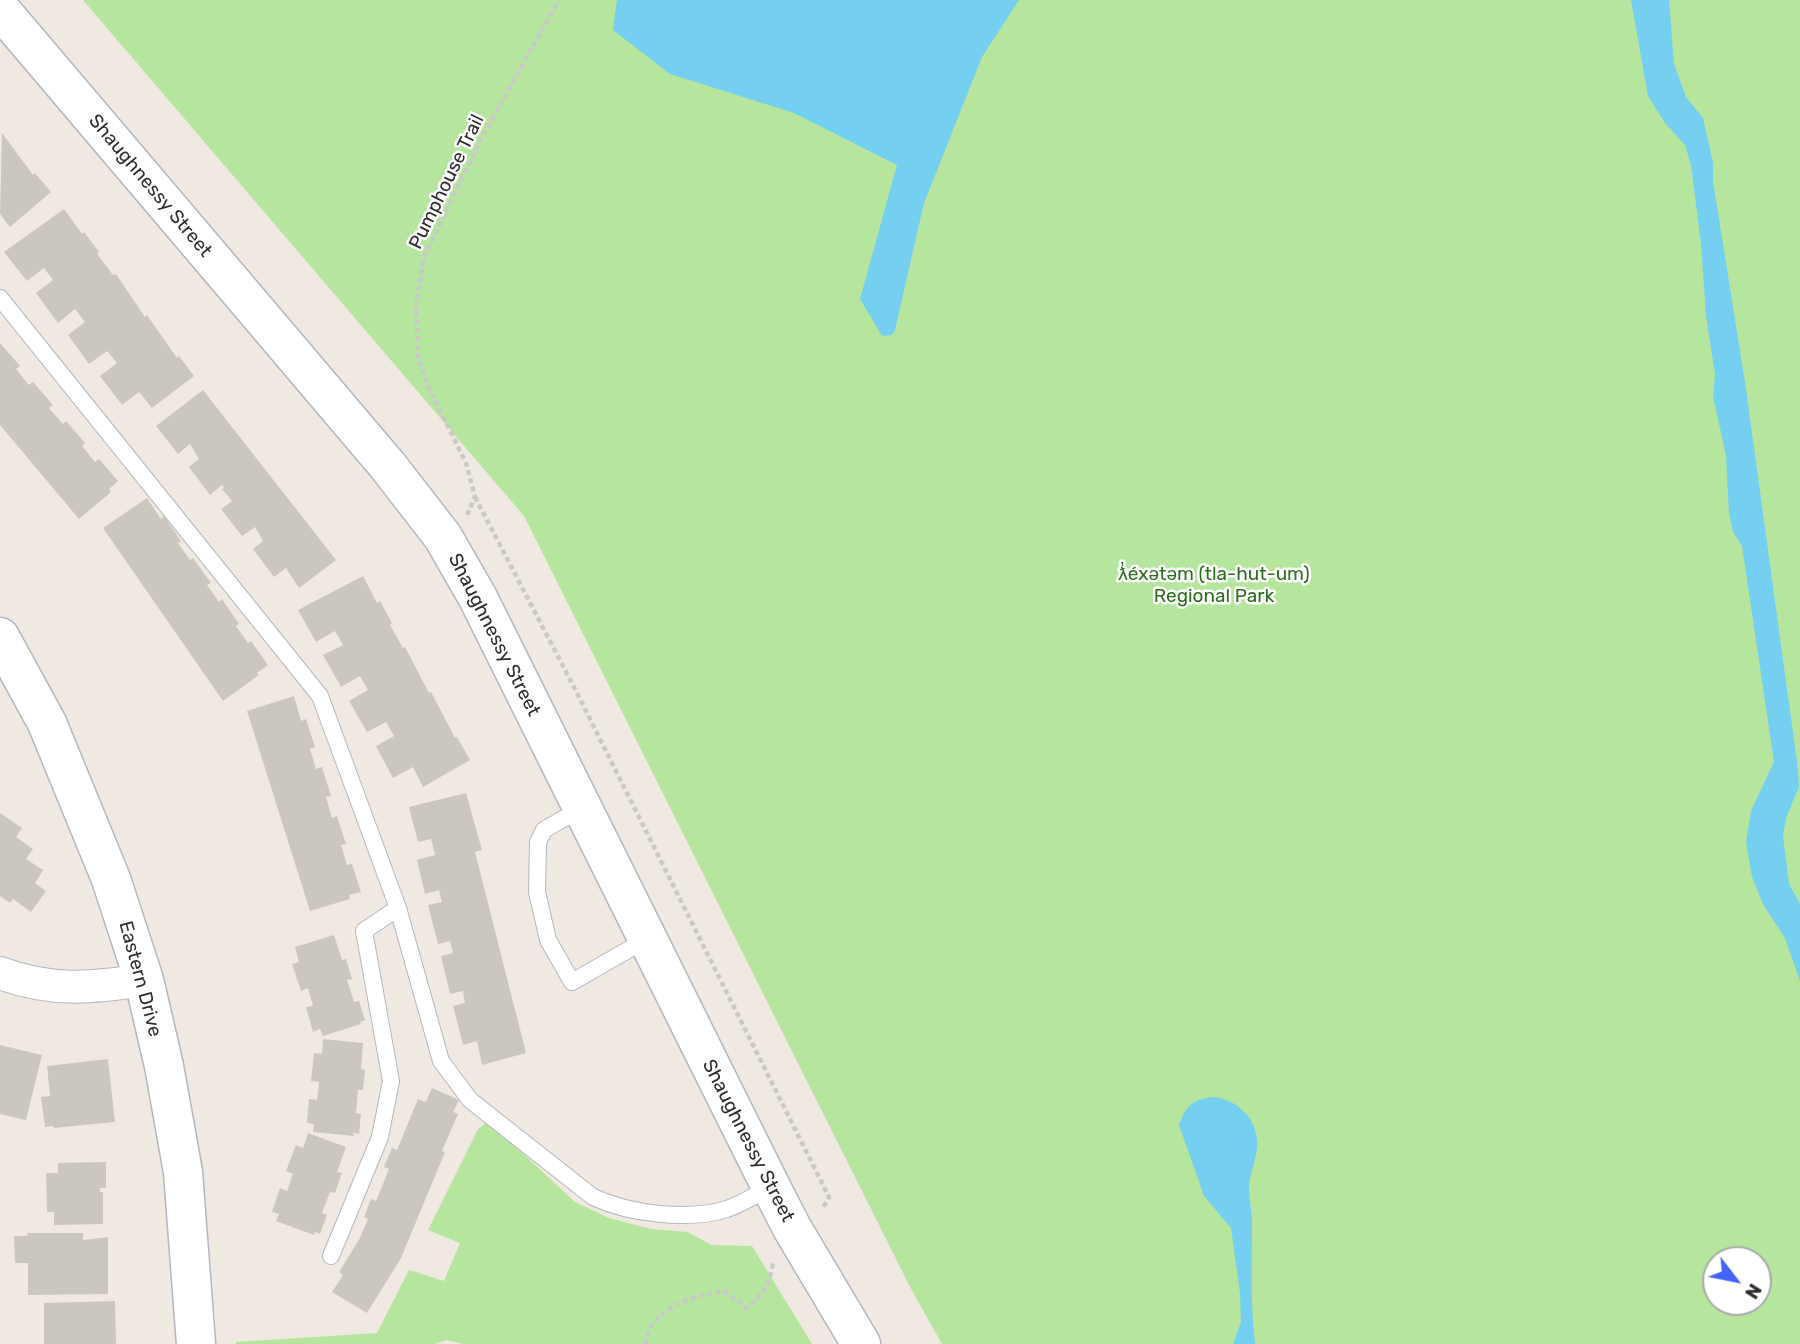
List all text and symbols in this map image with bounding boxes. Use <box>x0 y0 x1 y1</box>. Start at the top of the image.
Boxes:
street label: Shaughnessy Street <box>84 110 216 262</box>
street label: Pumphouse Trail <box>405 111 489 253</box>
street label: Shaughnessy Street <box>443 550 545 720</box>
park label: ƛ̓éxətəm (tla-hut-um) Regional Park <box>1118 564 1310 608</box>
street label: Eastern Drive <box>114 919 166 1039</box>
street label: Shaughnessy Street <box>697 1056 799 1226</box>
north arrow <box>1702 1246 1772 1316</box>
text: N <box>1740 1279 1767 1303</box>

